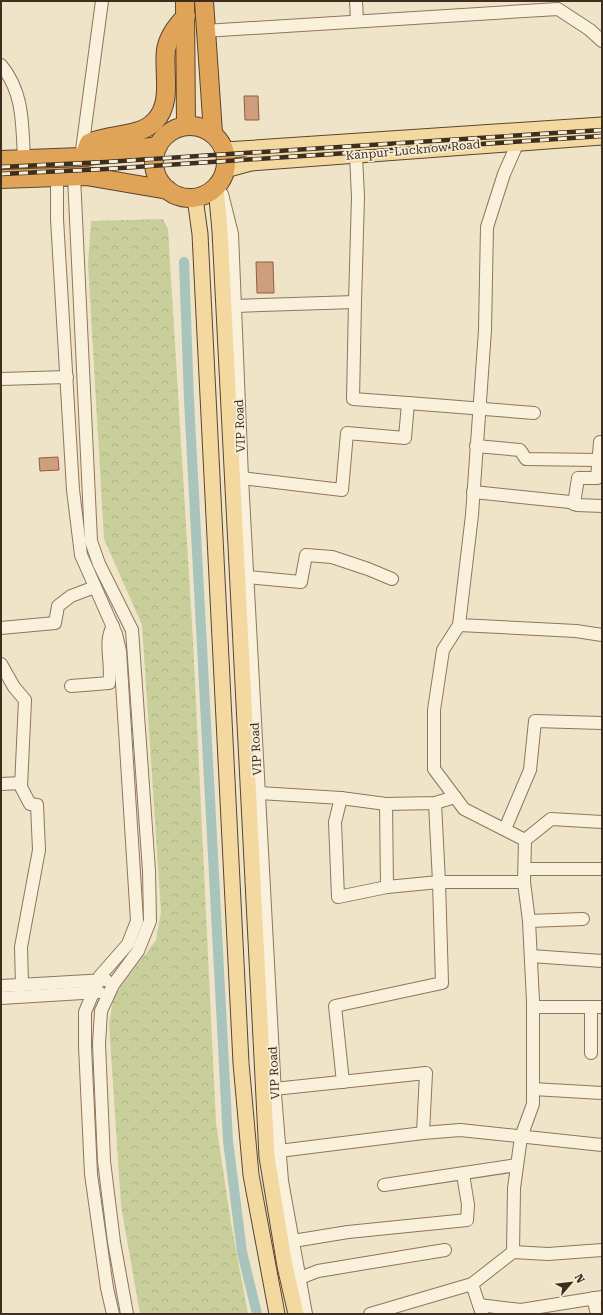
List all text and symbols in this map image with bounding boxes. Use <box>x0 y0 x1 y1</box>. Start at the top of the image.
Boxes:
street label: Kanpur-Lucknow Road <box>345 137 481 163</box>
street label: VIP Road <box>232 399 248 453</box>
street label: VIP Road <box>248 722 264 776</box>
street label: VIP Road <box>266 1046 282 1100</box>
north arrow <box>551 1263 591 1303</box>
text: N <box>572 1272 587 1286</box>

